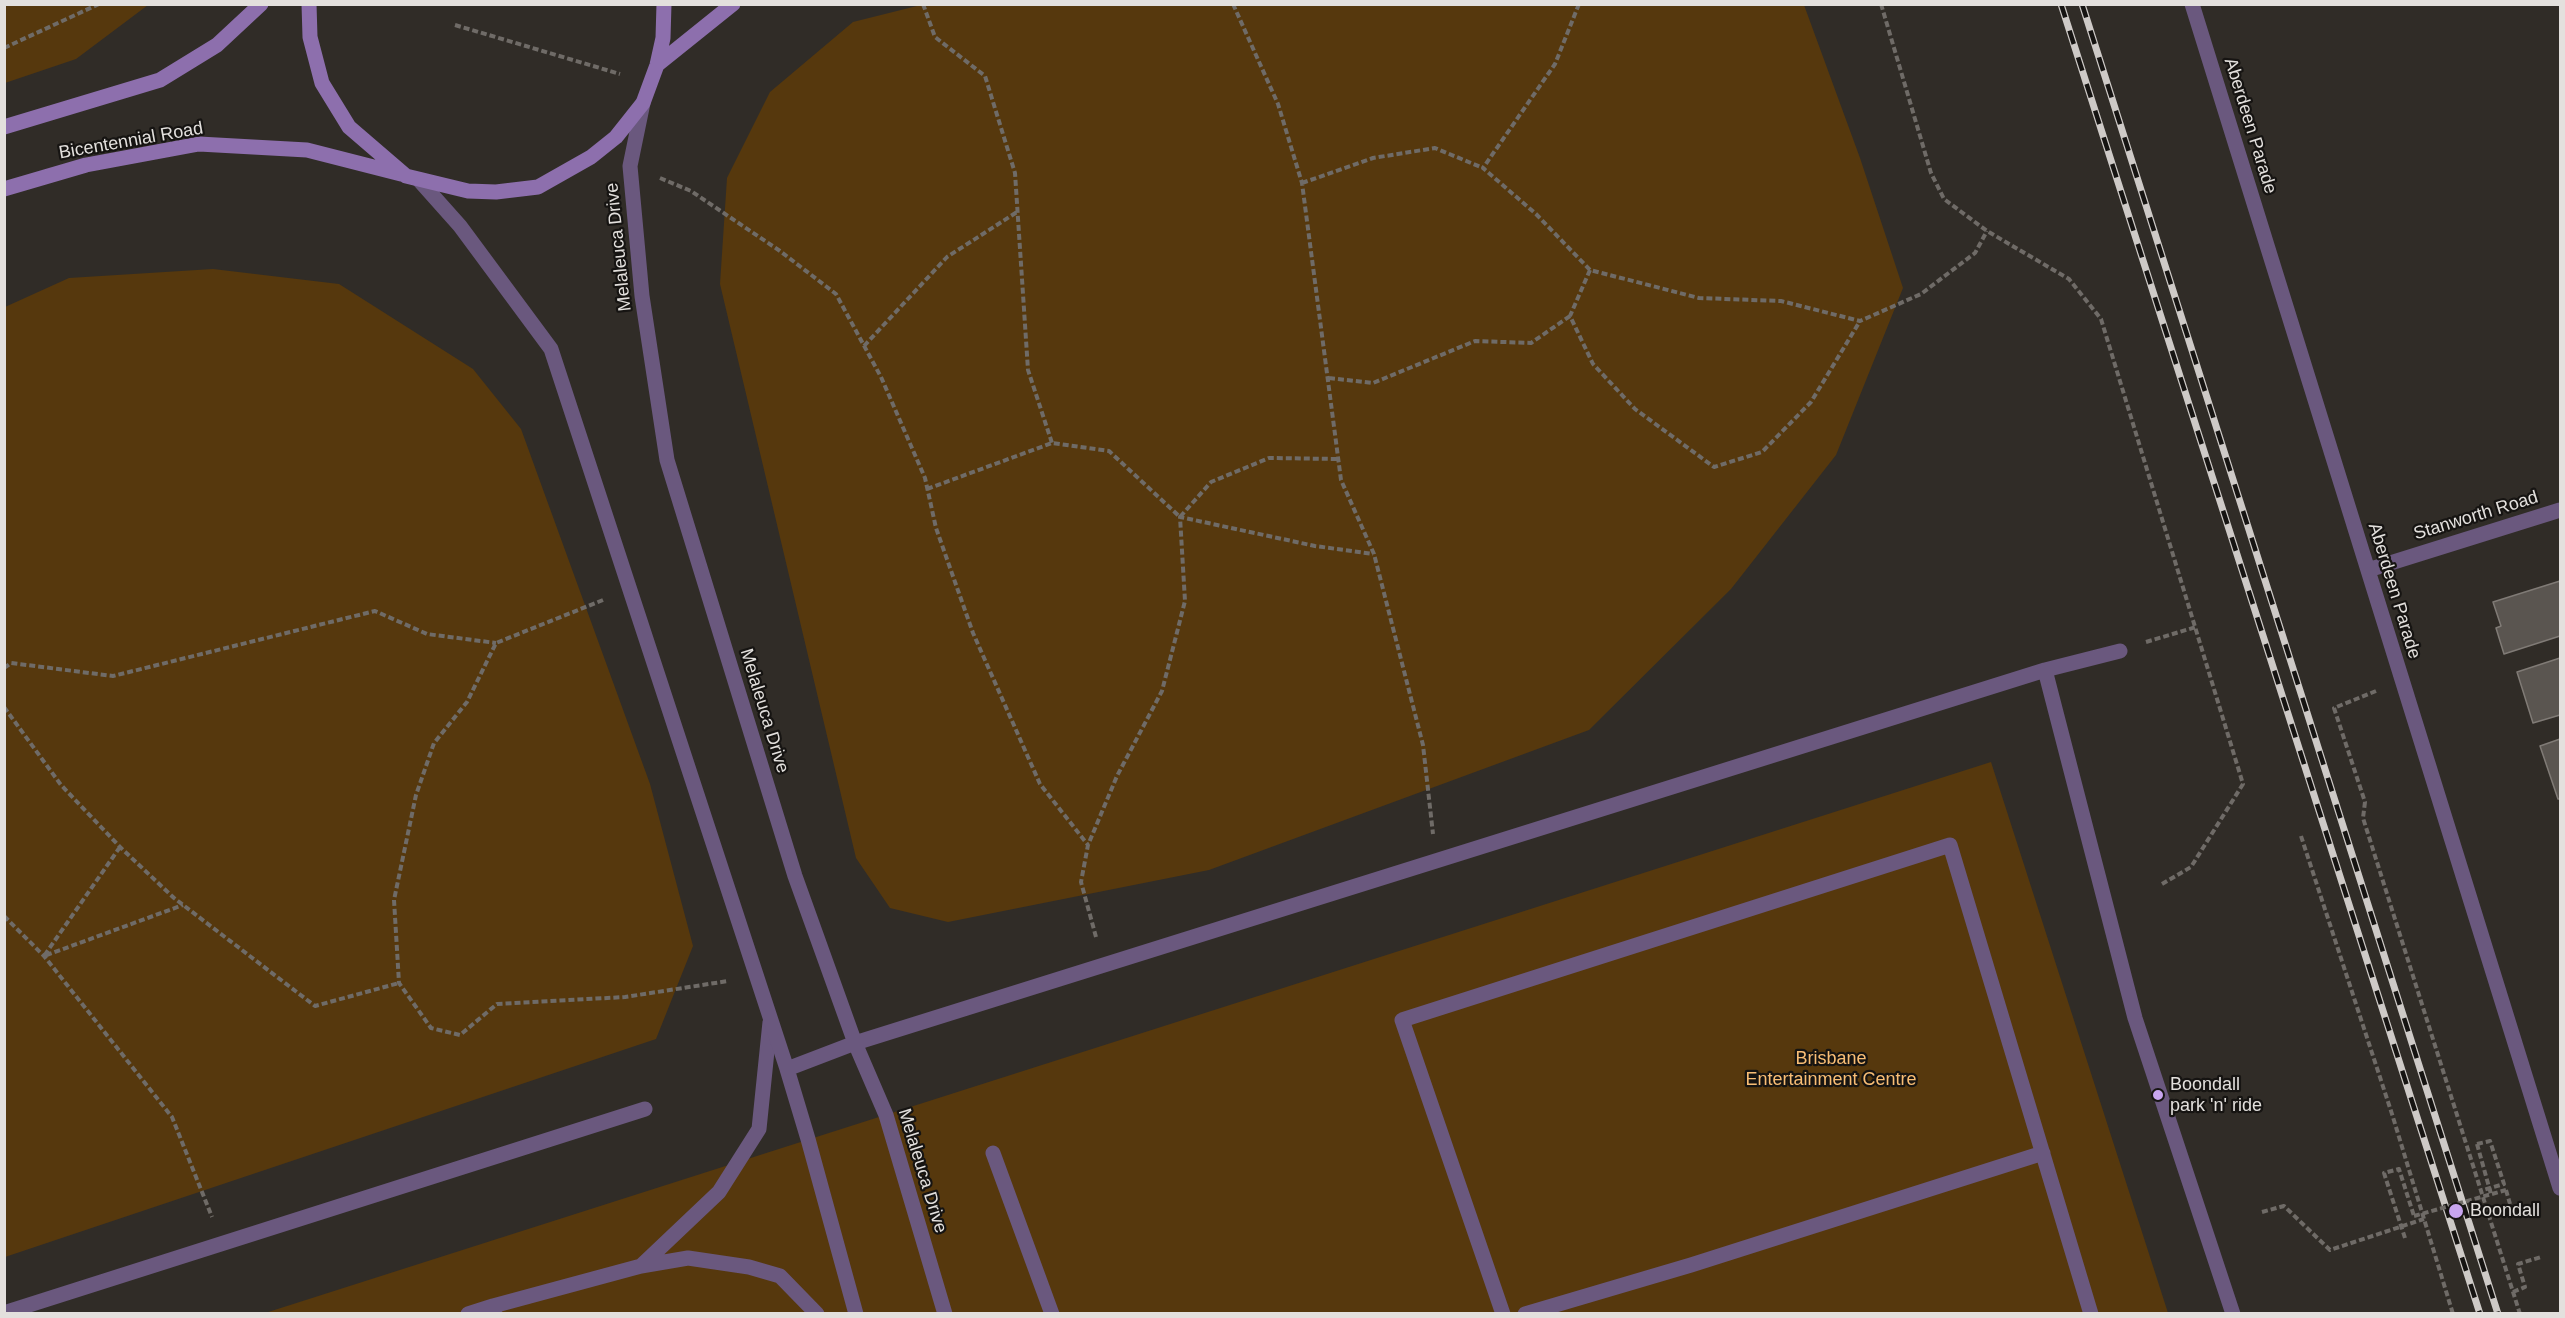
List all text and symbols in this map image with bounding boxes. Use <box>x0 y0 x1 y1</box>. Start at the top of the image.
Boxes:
street label: Aberdeen Parade <box>2219 55 2281 197</box>
street label: Bicentennial Road <box>57 118 205 164</box>
street label: Melaleuca Drive <box>602 182 636 312</box>
street label: Stanworth Road <box>2411 487 2541 545</box>
street label: Aberdeen Parade <box>2363 520 2425 662</box>
street label: Melaleuca Drive <box>735 646 793 776</box>
park label: Brisbane Entertainment Centre <box>1745 1048 1917 1090</box>
place label: Boondall park 'n' ride <box>2170 1074 2262 1116</box>
marker: Boondall park 'n' ride <box>2151 1088 2165 1102</box>
street label: Melaleuca Drive <box>893 1106 951 1236</box>
place label: Boondall <box>2470 1200 2540 1222</box>
marker: Boondall <box>2447 1202 2465 1220</box>

